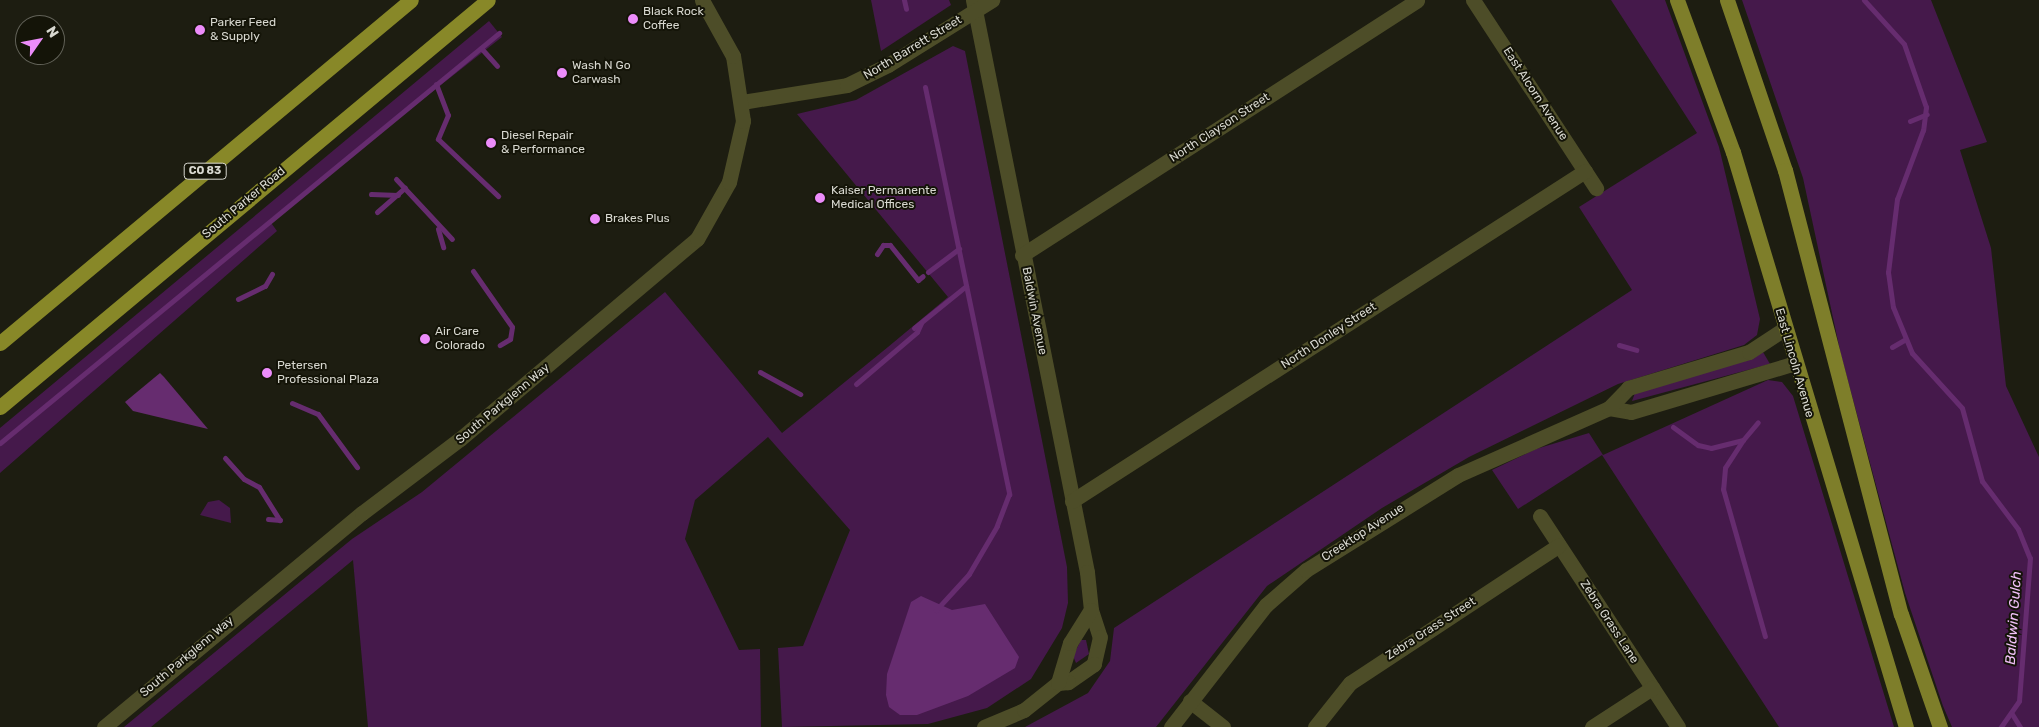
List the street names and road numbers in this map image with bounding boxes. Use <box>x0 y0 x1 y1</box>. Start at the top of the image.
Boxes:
street label: North Barrett Street <box>861 13 965 83</box>
street label: East Alcorn Avenue <box>1499 44 1571 144</box>
street label: North Clayson Street <box>1167 90 1273 166</box>
road number: CO 83 <box>182 162 228 180</box>
street label: South Parker Road <box>200 164 288 242</box>
street label: Baldwin Avenue <box>1018 266 1050 356</box>
street label: North Donley Street <box>1279 300 1379 372</box>
street label: East Lincoln Avenue <box>1771 307 1817 419</box>
street label: South Parkglenn Way <box>453 361 553 447</box>
street label: Creektop Avenue <box>1319 501 1407 565</box>
street label: Zebra Grass Lane <box>1577 578 1641 666</box>
street label: Zebra Grass Street <box>1383 595 1479 663</box>
street label: South Parkglenn Way <box>137 614 237 700</box>

